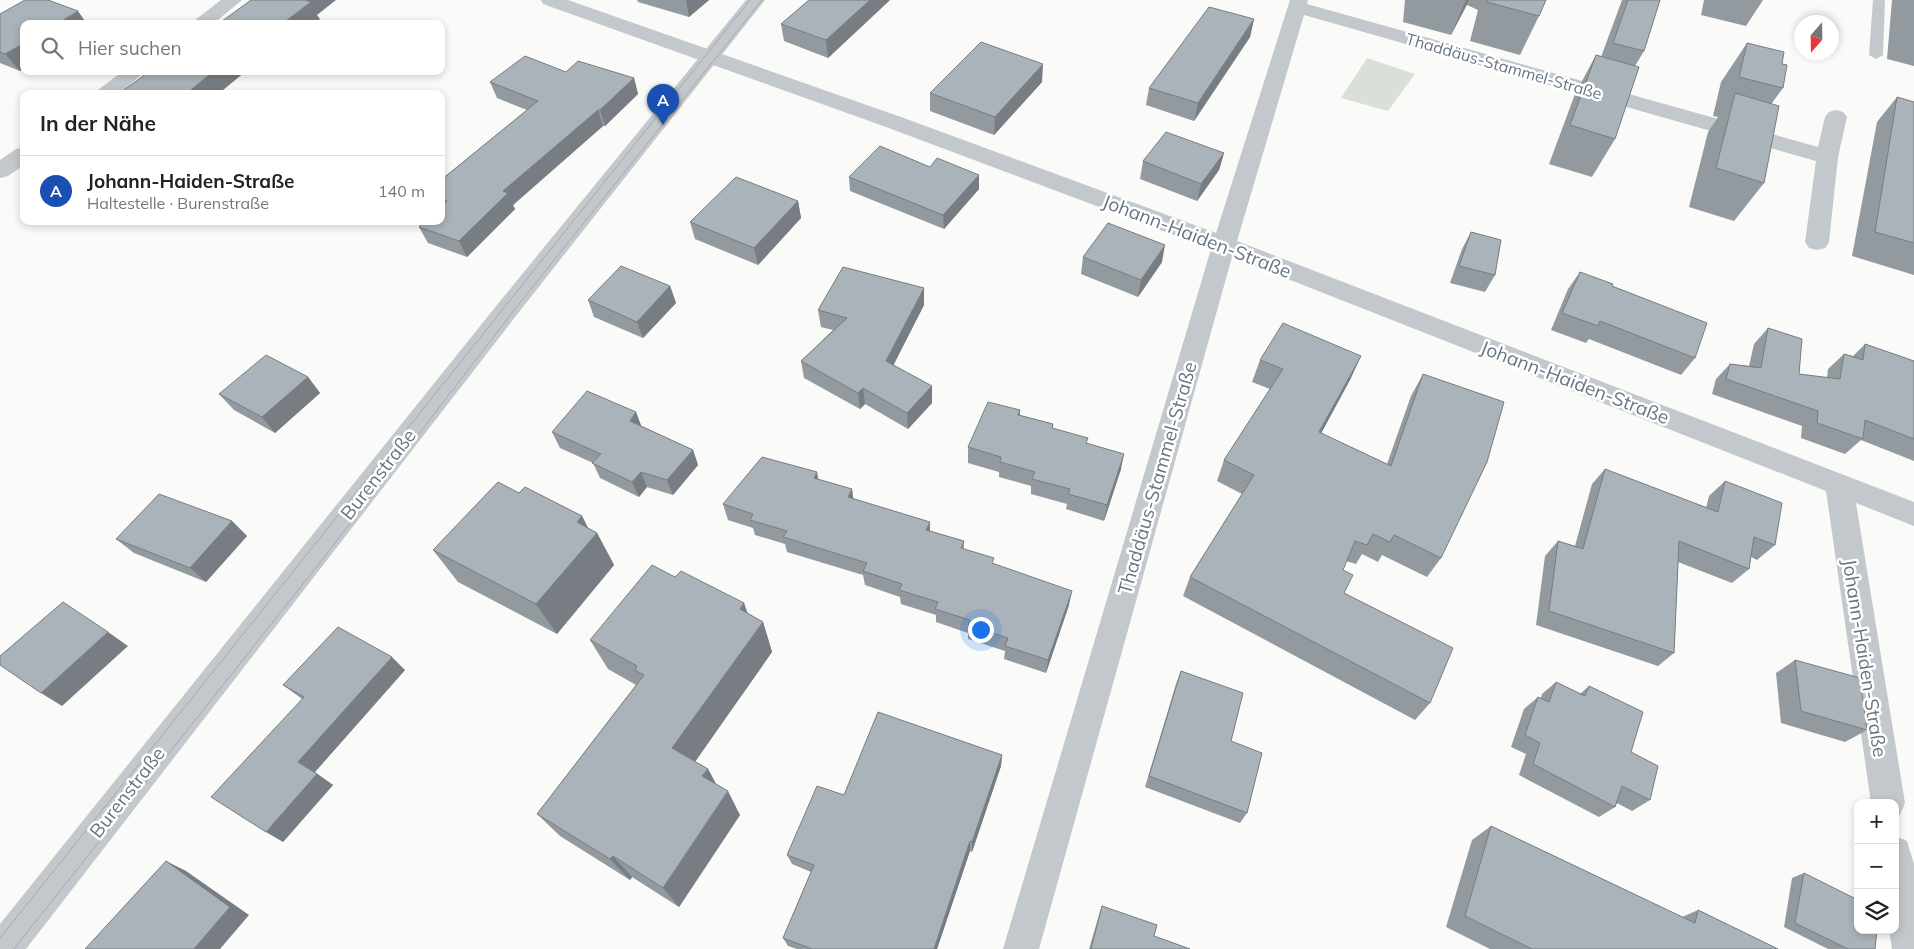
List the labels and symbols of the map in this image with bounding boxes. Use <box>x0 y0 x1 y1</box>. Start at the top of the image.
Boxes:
north arrow <box>1794 15 1839 60</box>
street label: Thaddäus-Stammel-Straße <box>1404 28 1604 104</box>
pin: A <box>647 84 679 125</box>
street label: Johann-Haiden-Straße <box>1099 189 1295 283</box>
street label: Johann-Haiden-Straße <box>1477 335 1673 429</box>
street label: Thaddäus-Stammel-Straße <box>1112 359 1202 597</box>
street label: Burenstraße <box>335 424 421 524</box>
street label: Johann-Haiden-Straße <box>1837 557 1893 759</box>
your location <box>968 617 994 643</box>
street label: Burenstraße <box>84 742 170 842</box>

